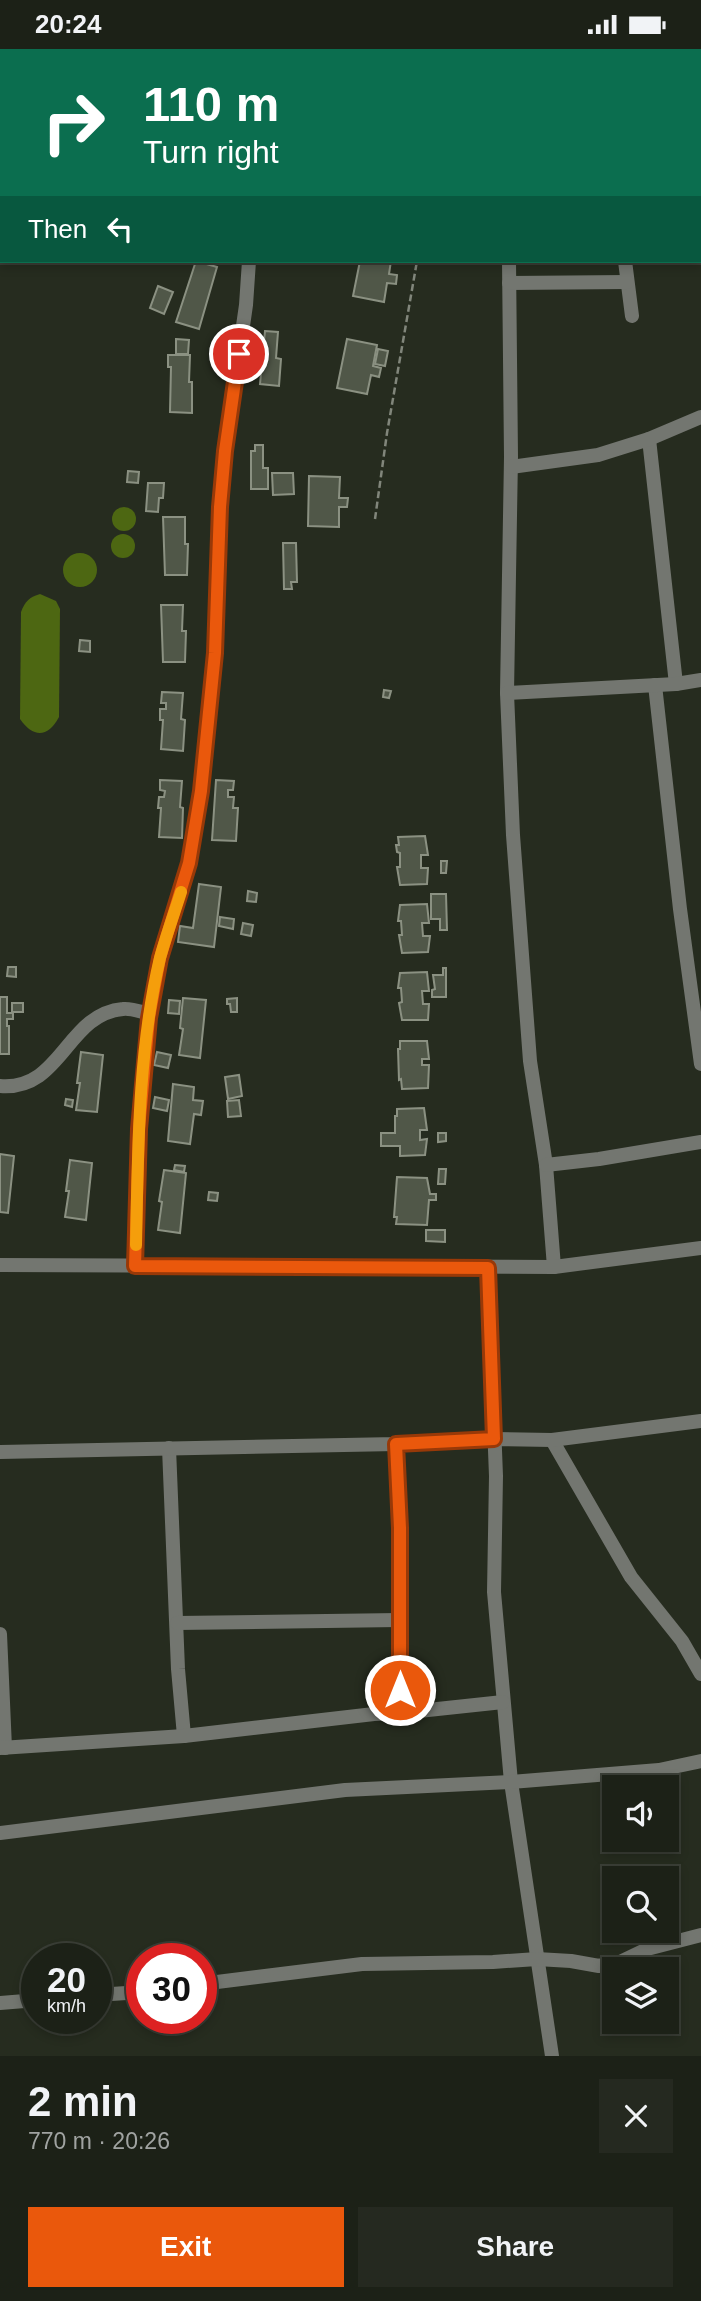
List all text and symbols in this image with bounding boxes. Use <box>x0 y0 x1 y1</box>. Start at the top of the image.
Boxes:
text: 20:24 <box>35 9 102 39</box>
icon: right <box>28 77 119 168</box>
text: 110 m <box>143 77 279 131</box>
text: Turn right <box>143 134 279 170</box>
icon: left <box>101 210 139 248</box>
text: Then <box>28 214 87 244</box>
pin <box>209 324 269 384</box>
icon: arrive <box>220 335 258 373</box>
position arrow <box>363 1653 437 1727</box>
map controls <box>602 1775 679 2034</box>
button: sound <box>602 1775 679 1852</box>
button: search <box>602 1866 679 1943</box>
speed limit sign: 30 <box>126 1943 217 2034</box>
button: layers <box>602 1957 679 2034</box>
text: 20 <box>47 1960 86 1999</box>
text: km/h <box>47 1996 86 2016</box>
text: 2 min <box>28 2078 138 2125</box>
button: close <box>599 2079 673 2153</box>
text: 770 m · 20:26 <box>28 2128 170 2154</box>
button: Exit <box>28 2207 344 2287</box>
button: Share <box>358 2207 673 2287</box>

